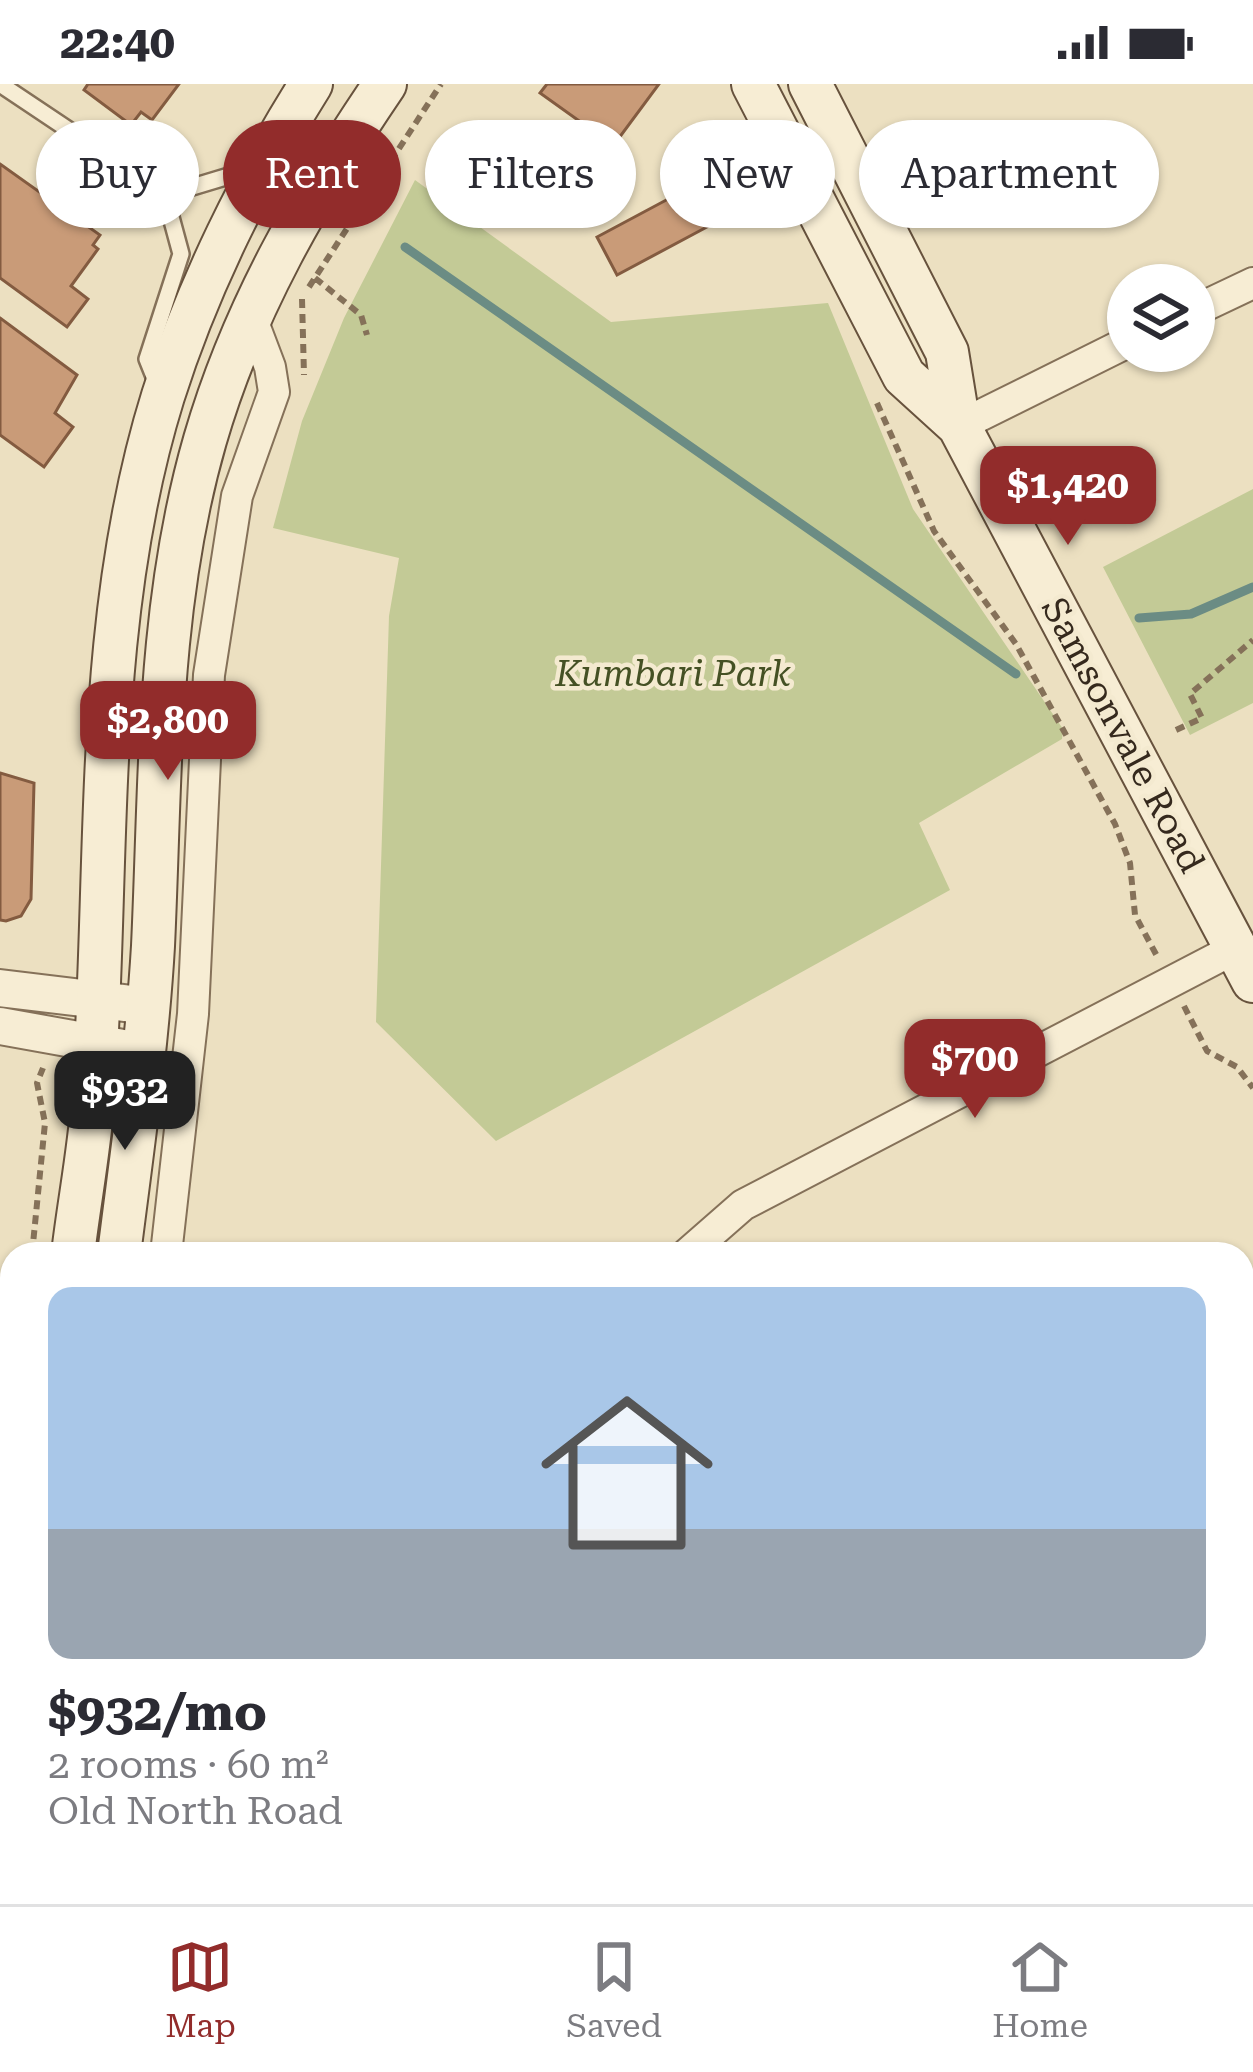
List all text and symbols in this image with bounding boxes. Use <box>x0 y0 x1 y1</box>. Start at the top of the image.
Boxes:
text: 22:40 <box>60 16 175 69</box>
chip: Buy <box>36 120 199 228</box>
chip: Rent <box>223 120 401 228</box>
chip: Filters <box>425 120 636 228</box>
chip: New <box>660 120 835 228</box>
chip: Apartment <box>859 120 1159 228</box>
map controls <box>1107 264 1215 372</box>
button: layers <box>1107 264 1215 372</box>
pin: $1,420 <box>970 446 1166 548</box>
text: $1,420 <box>1007 462 1129 508</box>
street label: Samsonvale Road <box>1033 591 1213 879</box>
park label: Kumbari Park <box>554 653 791 695</box>
pin: $2,800 <box>70 681 266 783</box>
text: $2,800 <box>107 697 229 743</box>
pin: $700 <box>904 1019 1046 1121</box>
text: $700 <box>931 1035 1019 1081</box>
pin: $932 <box>54 1051 196 1153</box>
text: $932 <box>81 1067 169 1113</box>
icon: home <box>519 1365 735 1581</box>
text: $932/mo <box>48 1683 267 1742</box>
text: 2 rooms · 60 m² <box>48 1742 329 1788</box>
text: Old North Road <box>48 1788 343 1834</box>
tab: Map <box>165 1934 236 2045</box>
tab: Saved <box>566 1934 662 2045</box>
tab: Home <box>992 1934 1088 2045</box>

